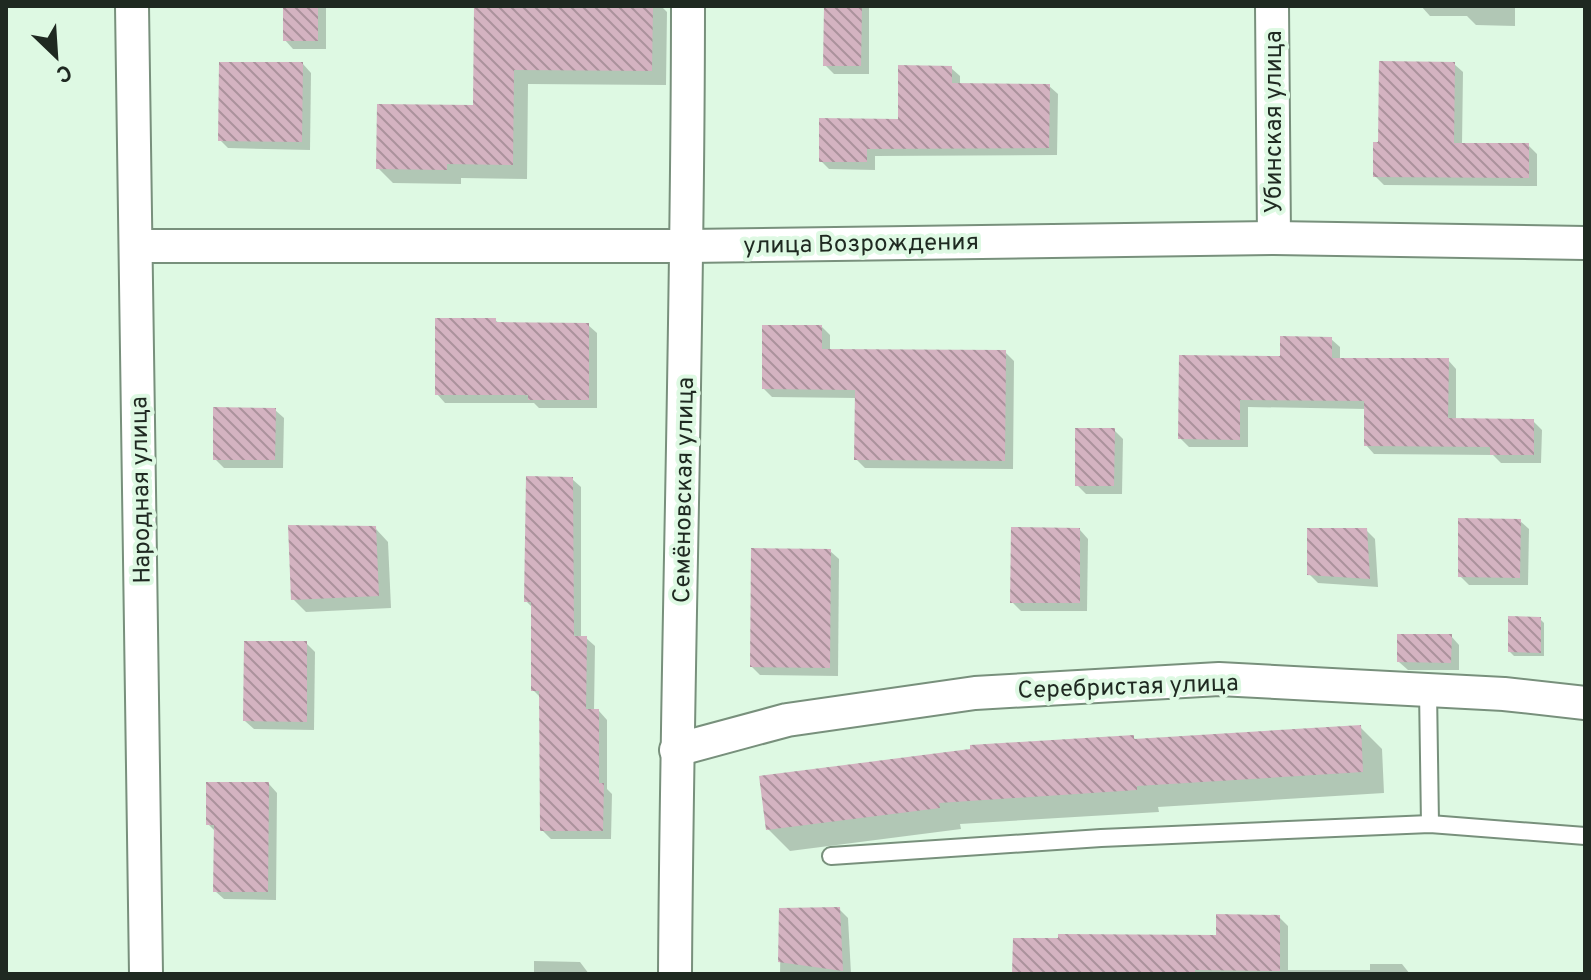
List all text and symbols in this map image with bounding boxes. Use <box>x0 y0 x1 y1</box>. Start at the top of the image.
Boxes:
north arrow <box>16 16 96 96</box>
street label: Убинская улица <box>1260 30 1290 214</box>
text: С <box>51 57 75 87</box>
street label: улица Возрождения <box>743 228 979 262</box>
street label: Семёновская улица <box>668 377 702 603</box>
street label: Народная улица <box>125 396 159 584</box>
street label: Серебристая улица <box>1017 669 1239 707</box>

